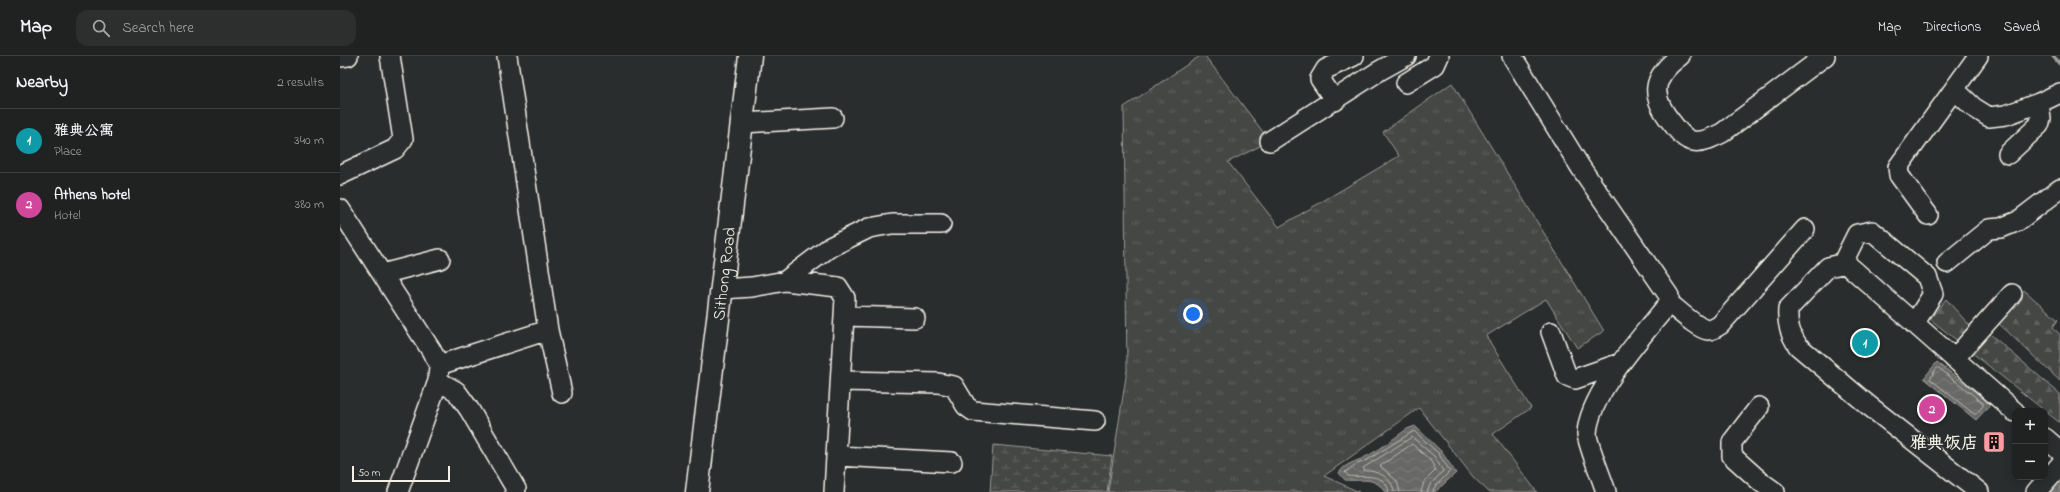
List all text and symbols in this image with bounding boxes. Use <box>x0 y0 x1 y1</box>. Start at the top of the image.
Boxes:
search box <box>76 10 356 46</box>
text: Map <box>20 14 52 41</box>
icon: search <box>90 17 112 39</box>
text: Search here <box>122 17 194 39</box>
text: Map <box>1878 17 1901 38</box>
text: Directions <box>1923 17 1981 38</box>
text: Saved <box>2003 17 2040 38</box>
text: Nearby <box>16 70 68 95</box>
text: 2 results <box>277 73 324 92</box>
text: 雅典公寓 <box>54 120 114 142</box>
text: 1 <box>27 131 31 150</box>
text: 340 m <box>294 131 324 150</box>
text: Place <box>54 142 82 161</box>
text: Athens hotel <box>54 184 130 206</box>
text: 2 <box>26 195 32 214</box>
text: 380 m <box>295 195 324 214</box>
text: Hotel <box>54 206 81 225</box>
street label: Sithong Road <box>707 225 743 322</box>
your location <box>1183 304 1203 324</box>
pin: 1 <box>1852 328 1878 358</box>
pin: 2 <box>1919 394 1945 424</box>
map controls <box>2012 408 2048 480</box>
button: + <box>2012 408 2048 444</box>
building icon: 雅典饭店 <box>1981 429 2007 455</box>
place label: 雅典饭店 <box>1910 431 1978 456</box>
button: − <box>2012 444 2048 480</box>
scale bar <box>352 464 450 483</box>
text: 50 m <box>358 465 380 481</box>

